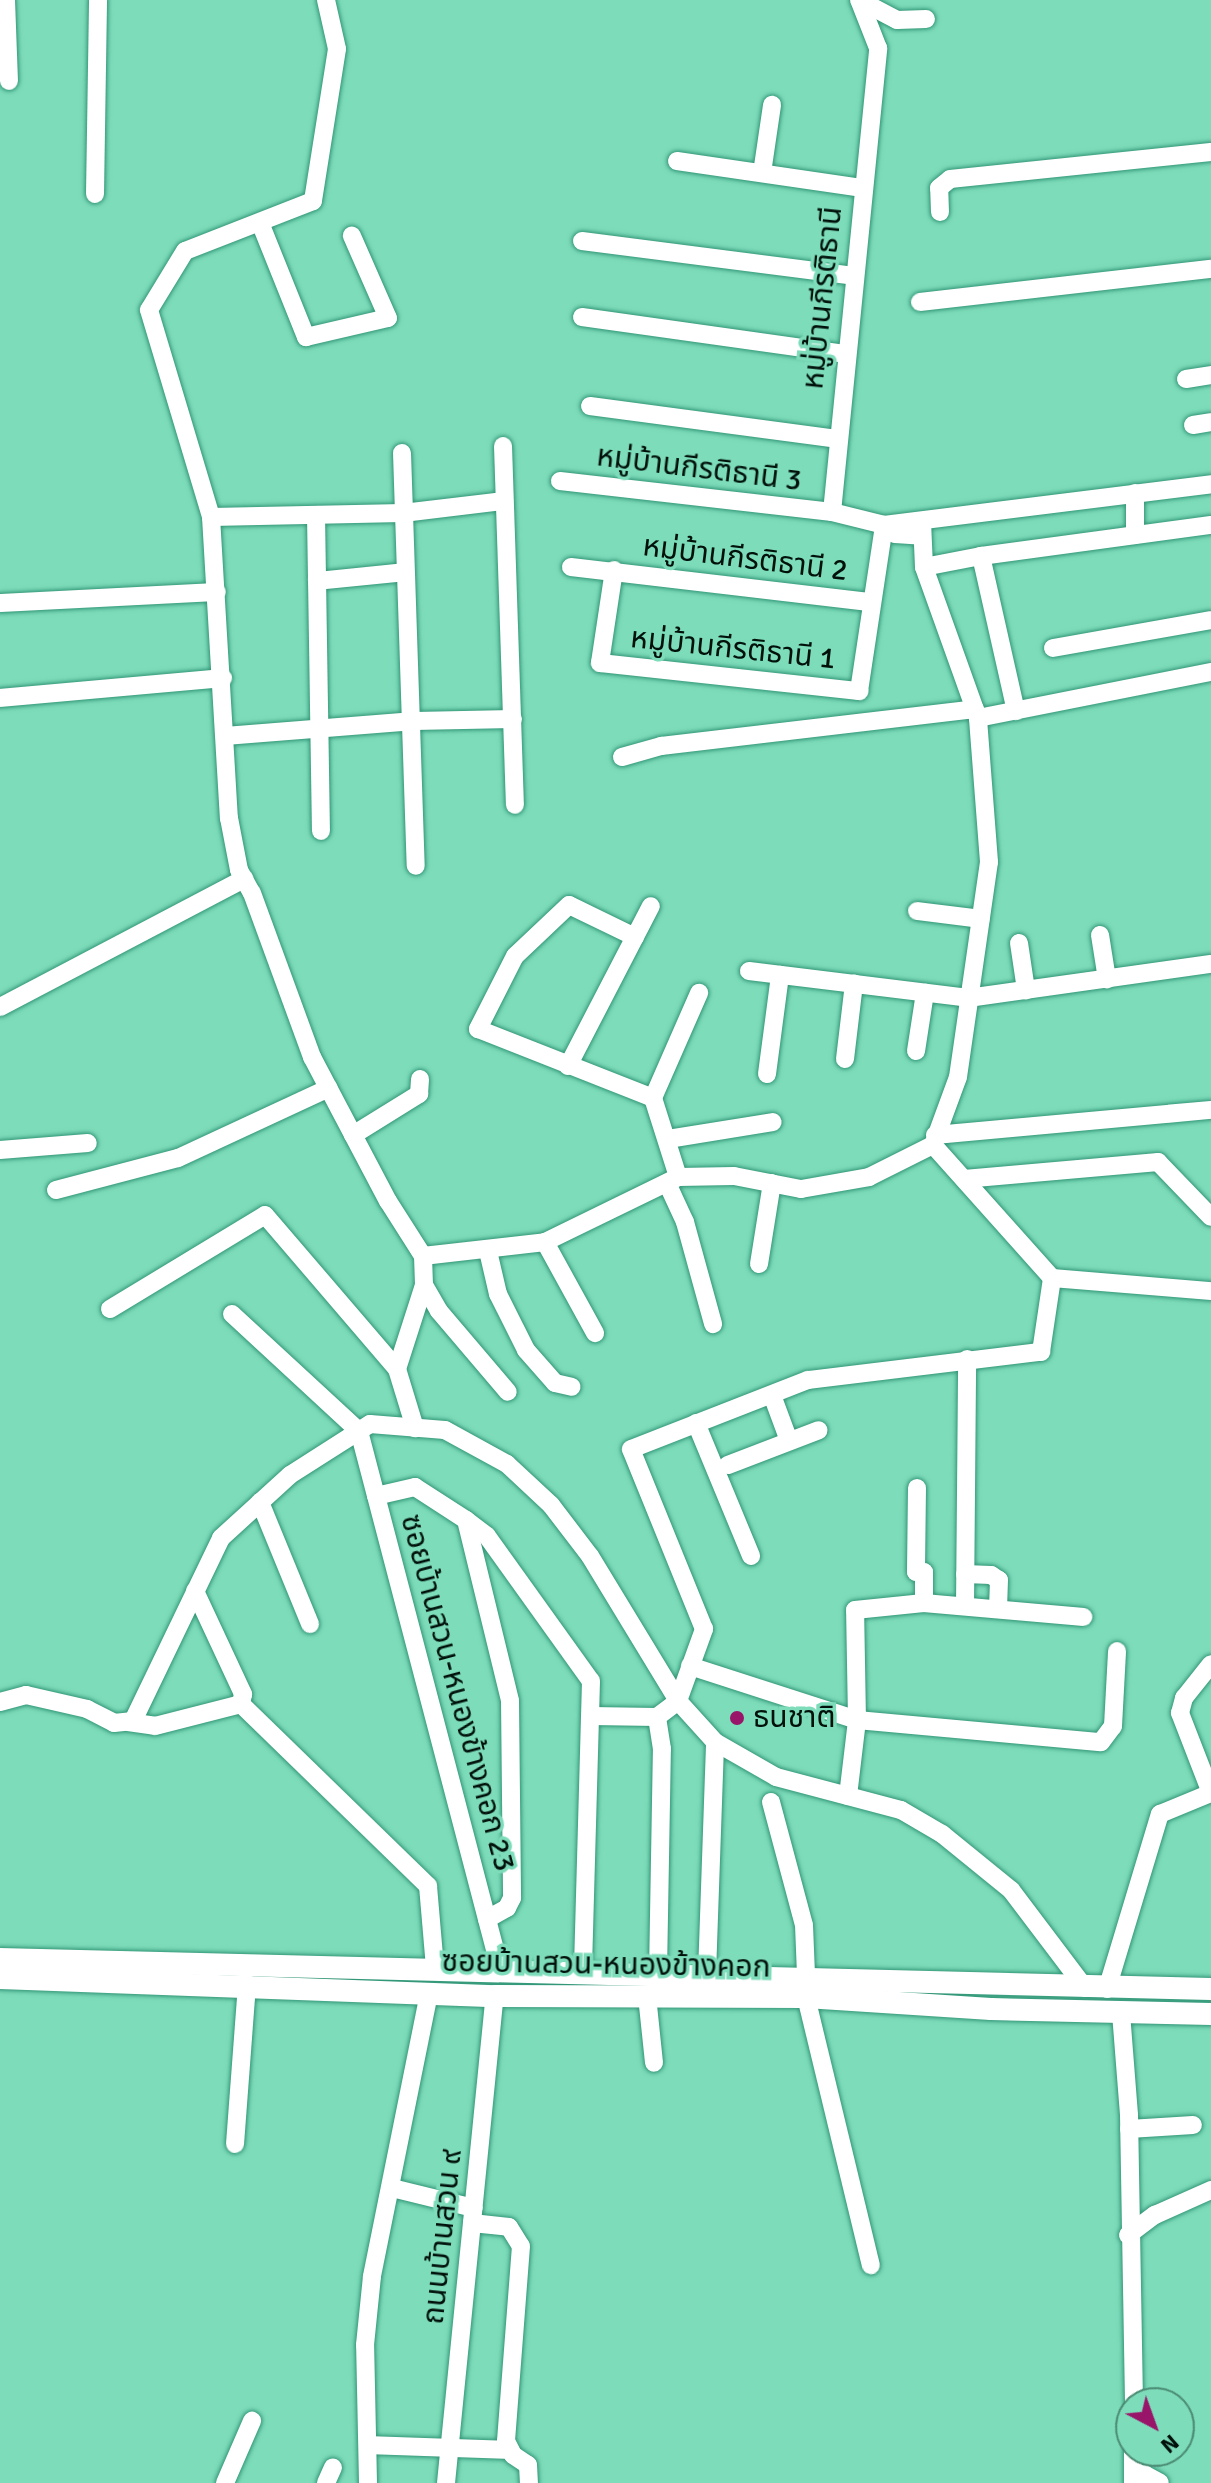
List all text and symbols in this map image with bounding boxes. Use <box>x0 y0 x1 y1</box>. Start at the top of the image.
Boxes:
street label: หมู่บ้านกีรติธานี <box>796 205 850 391</box>
street label: หมู่บ้านกีรติธานี 3 <box>595 439 803 499</box>
street label: หมู่บ้านกีรติธานี 2 <box>641 529 849 589</box>
street label: หมู่บ้านกีรติธานี 1 <box>629 620 837 678</box>
street label: ซอยบ้านสวน-หนองข้างคอก 23 <box>392 1511 522 1875</box>
place label: ธนชาติ <box>753 1700 835 1736</box>
marker: ธนชาติ <box>728 1709 746 1727</box>
street label: ซอยบ้านสวน-หนองข้างคอก <box>441 1944 771 1986</box>
street label: ถนนบ้านสวน ๙ <box>416 2148 470 2326</box>
north arrow <box>1115 2387 1195 2467</box>
text: N <box>1155 2429 1184 2459</box>

